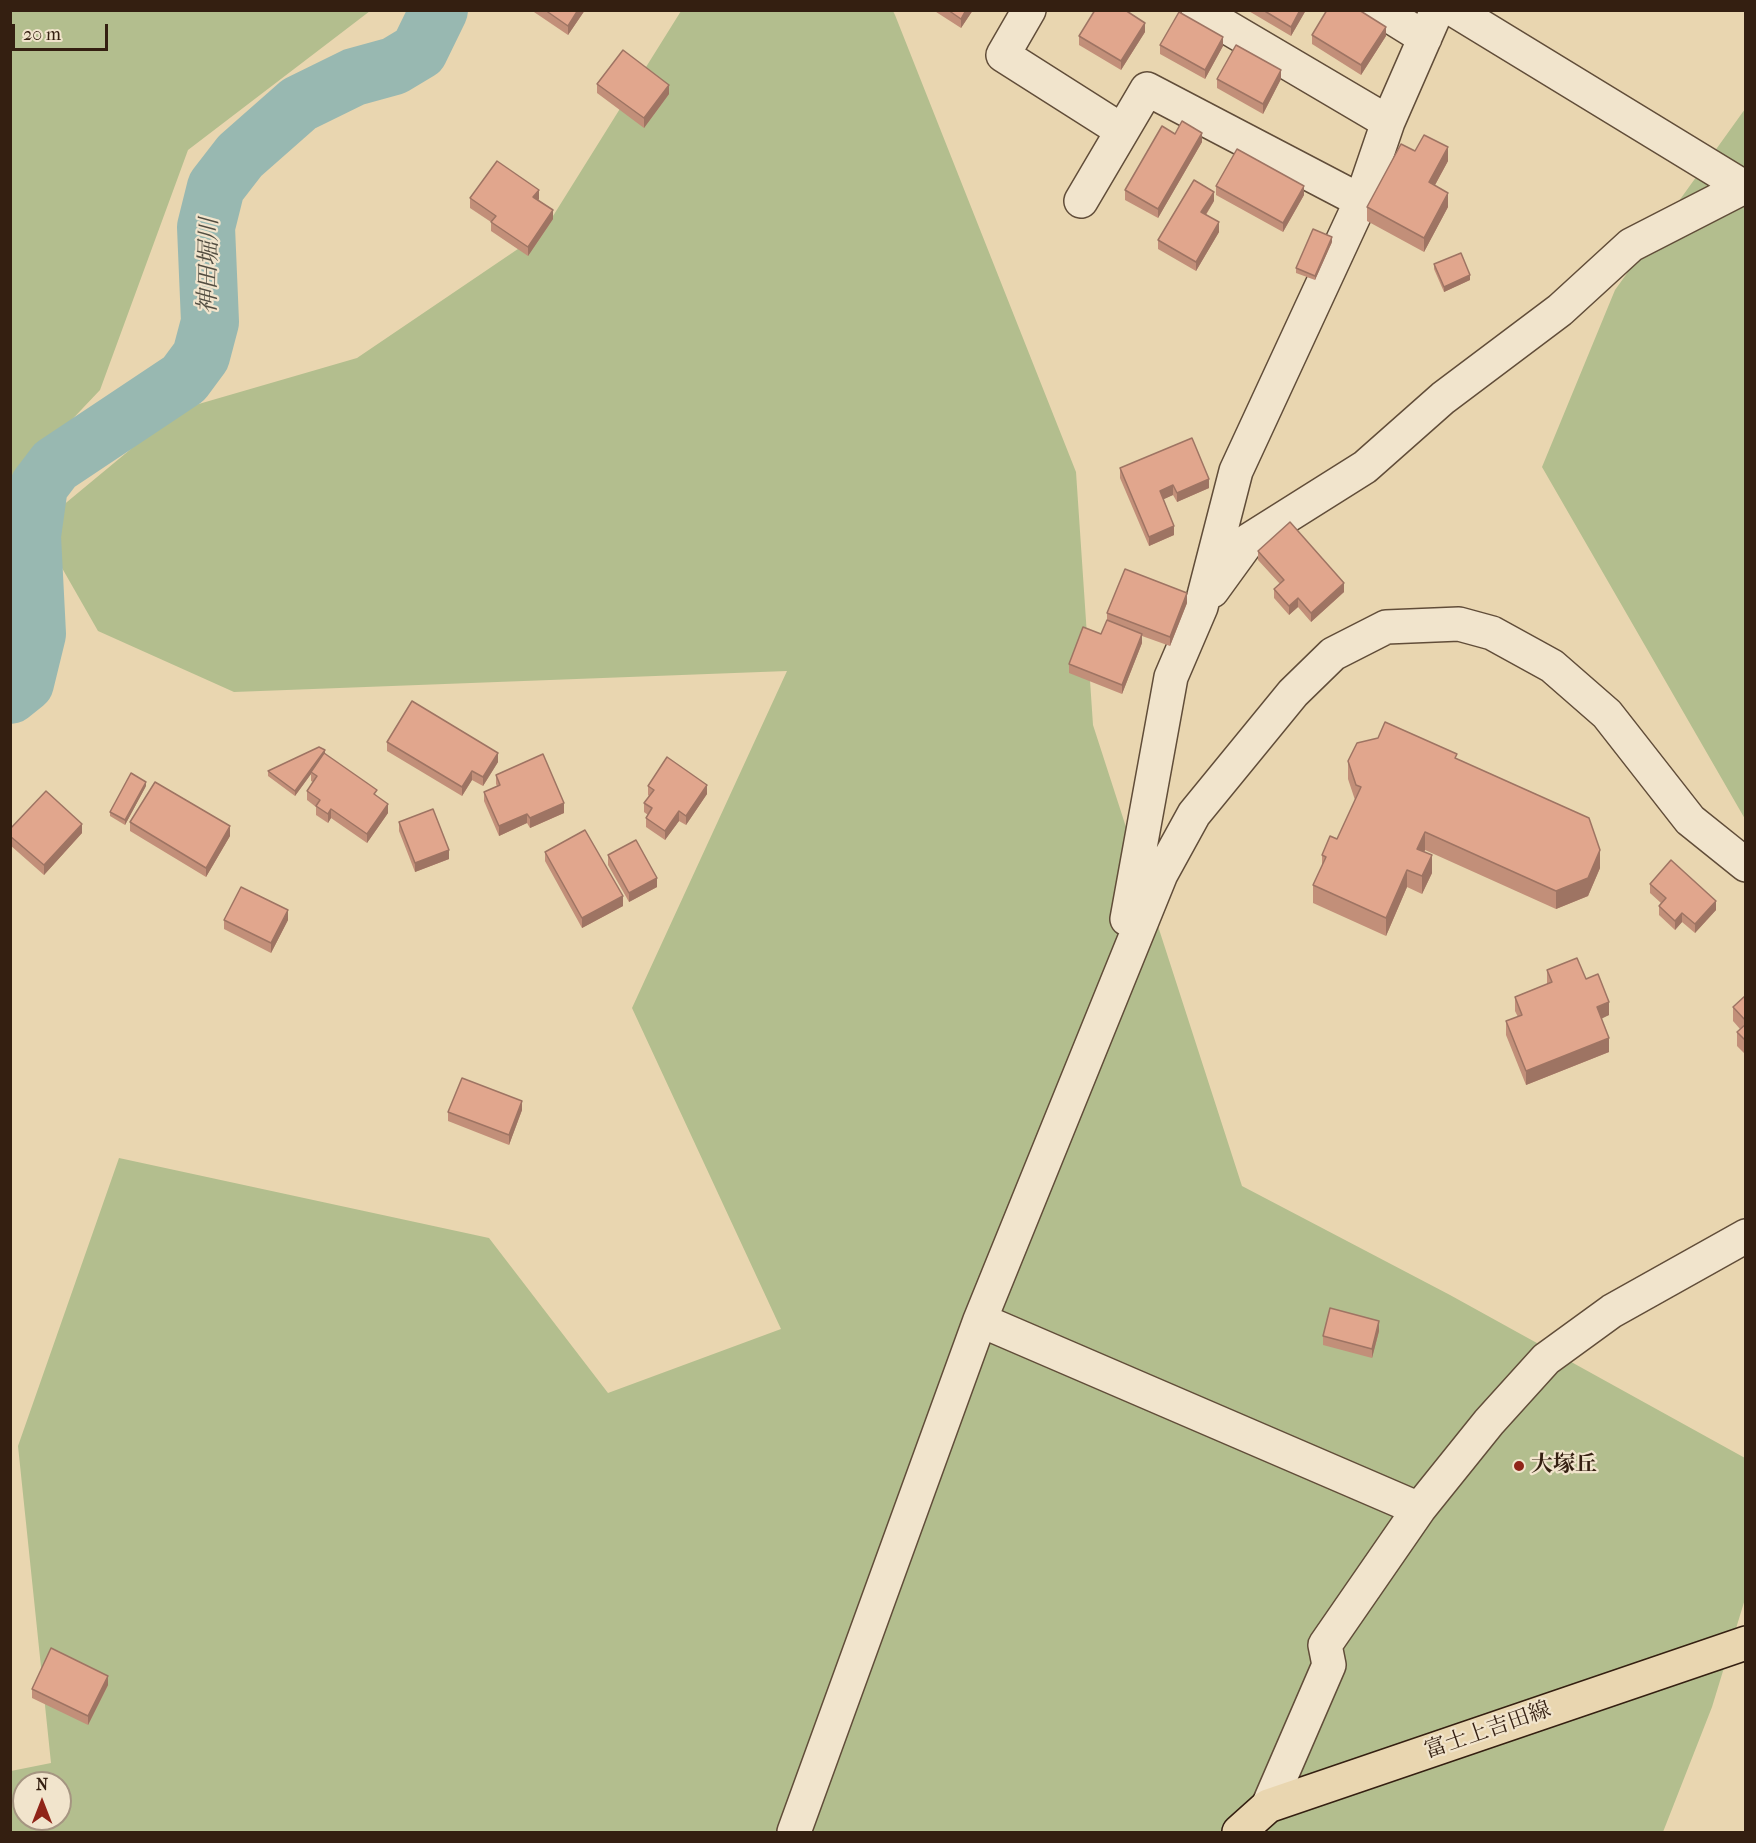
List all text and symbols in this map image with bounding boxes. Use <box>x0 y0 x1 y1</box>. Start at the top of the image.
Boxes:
scale bar <box>15 12 111 50</box>
text: 20 m <box>23 24 61 45</box>
water label: 神田堀川 <box>195 218 225 314</box>
place label: 大塚丘 <box>1531 1453 1597 1479</box>
marker: 大塚丘 <box>1512 1459 1526 1473</box>
street label: 富士上吉田線 <box>1421 1697 1555 1765</box>
north arrow <box>12 1771 72 1831</box>
text: N <box>36 1775 48 1794</box>

